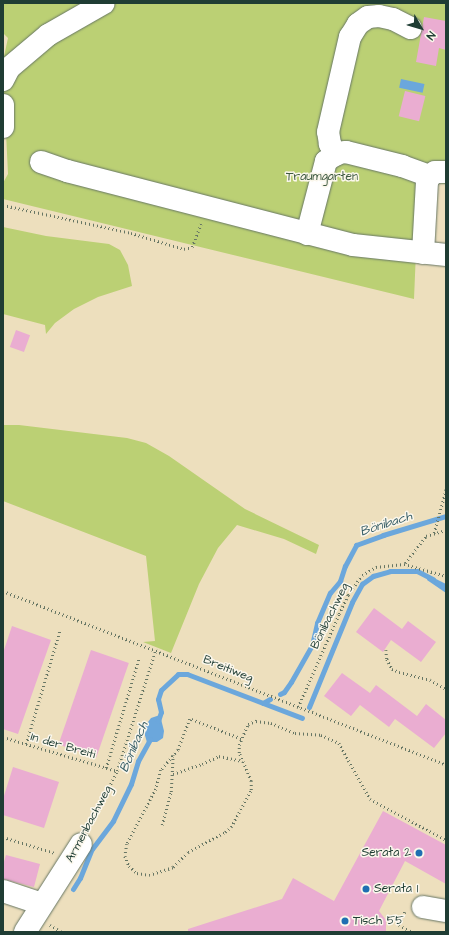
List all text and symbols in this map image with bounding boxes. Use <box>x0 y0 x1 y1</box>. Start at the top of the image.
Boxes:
north arrow <box>401 8 441 48</box>
text: N <box>423 28 439 43</box>
park label: Traumgarten <box>286 170 358 184</box>
water label: Bönibach <box>358 508 414 540</box>
street label: Bönibachweg <box>308 581 352 651</box>
street label: Breitiweg <box>201 652 255 686</box>
water label: Bönibach <box>116 719 152 775</box>
street label: In der Breiti <box>29 730 97 762</box>
street label: Armenbachweg <box>63 783 115 865</box>
place label: Serata 2 <box>361 846 411 860</box>
marker: Serata 2 <box>414 848 424 858</box>
place label: Serata 1 <box>374 882 418 896</box>
marker: Serata 1 <box>361 884 371 894</box>
place label: Tisch 55 <box>353 914 404 928</box>
marker: Tisch 55 <box>340 916 350 926</box>

